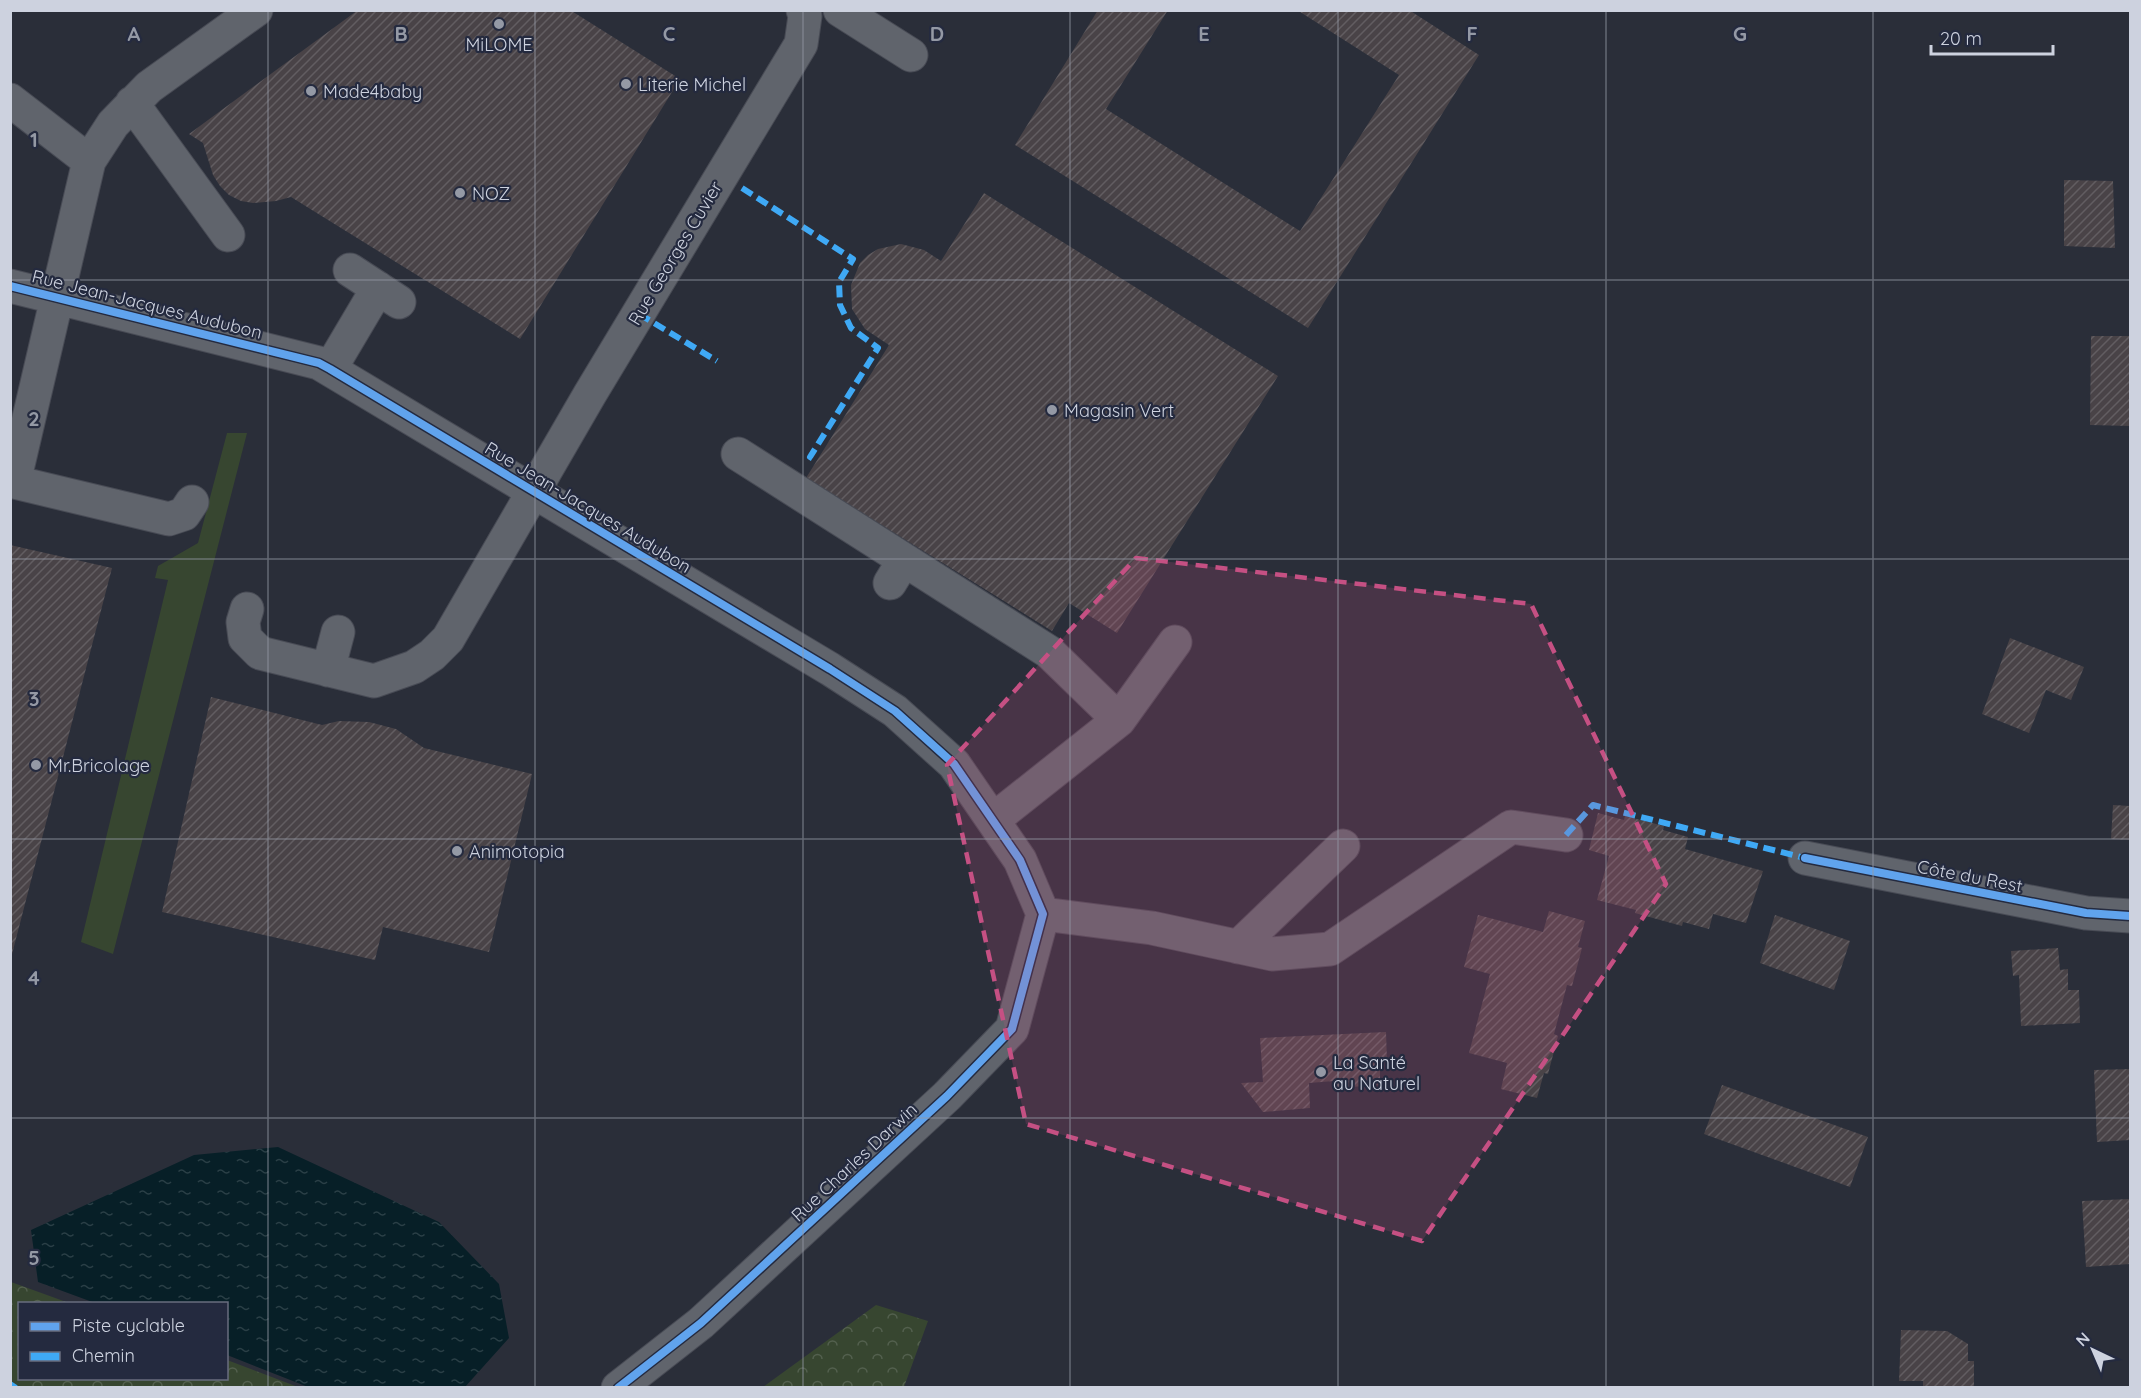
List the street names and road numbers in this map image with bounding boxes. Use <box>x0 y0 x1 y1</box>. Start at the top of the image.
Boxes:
street label: Rue Georges Cuvier <box>623 177 727 329</box>
street label: Rue Jean-Jacques Audubon <box>29 264 265 344</box>
street label: Rue Jean-Jacques Audubon <box>481 436 695 578</box>
street label: Côte du Rest <box>1915 855 2025 897</box>
street label: Rue Charles Darwin <box>786 1098 922 1226</box>

